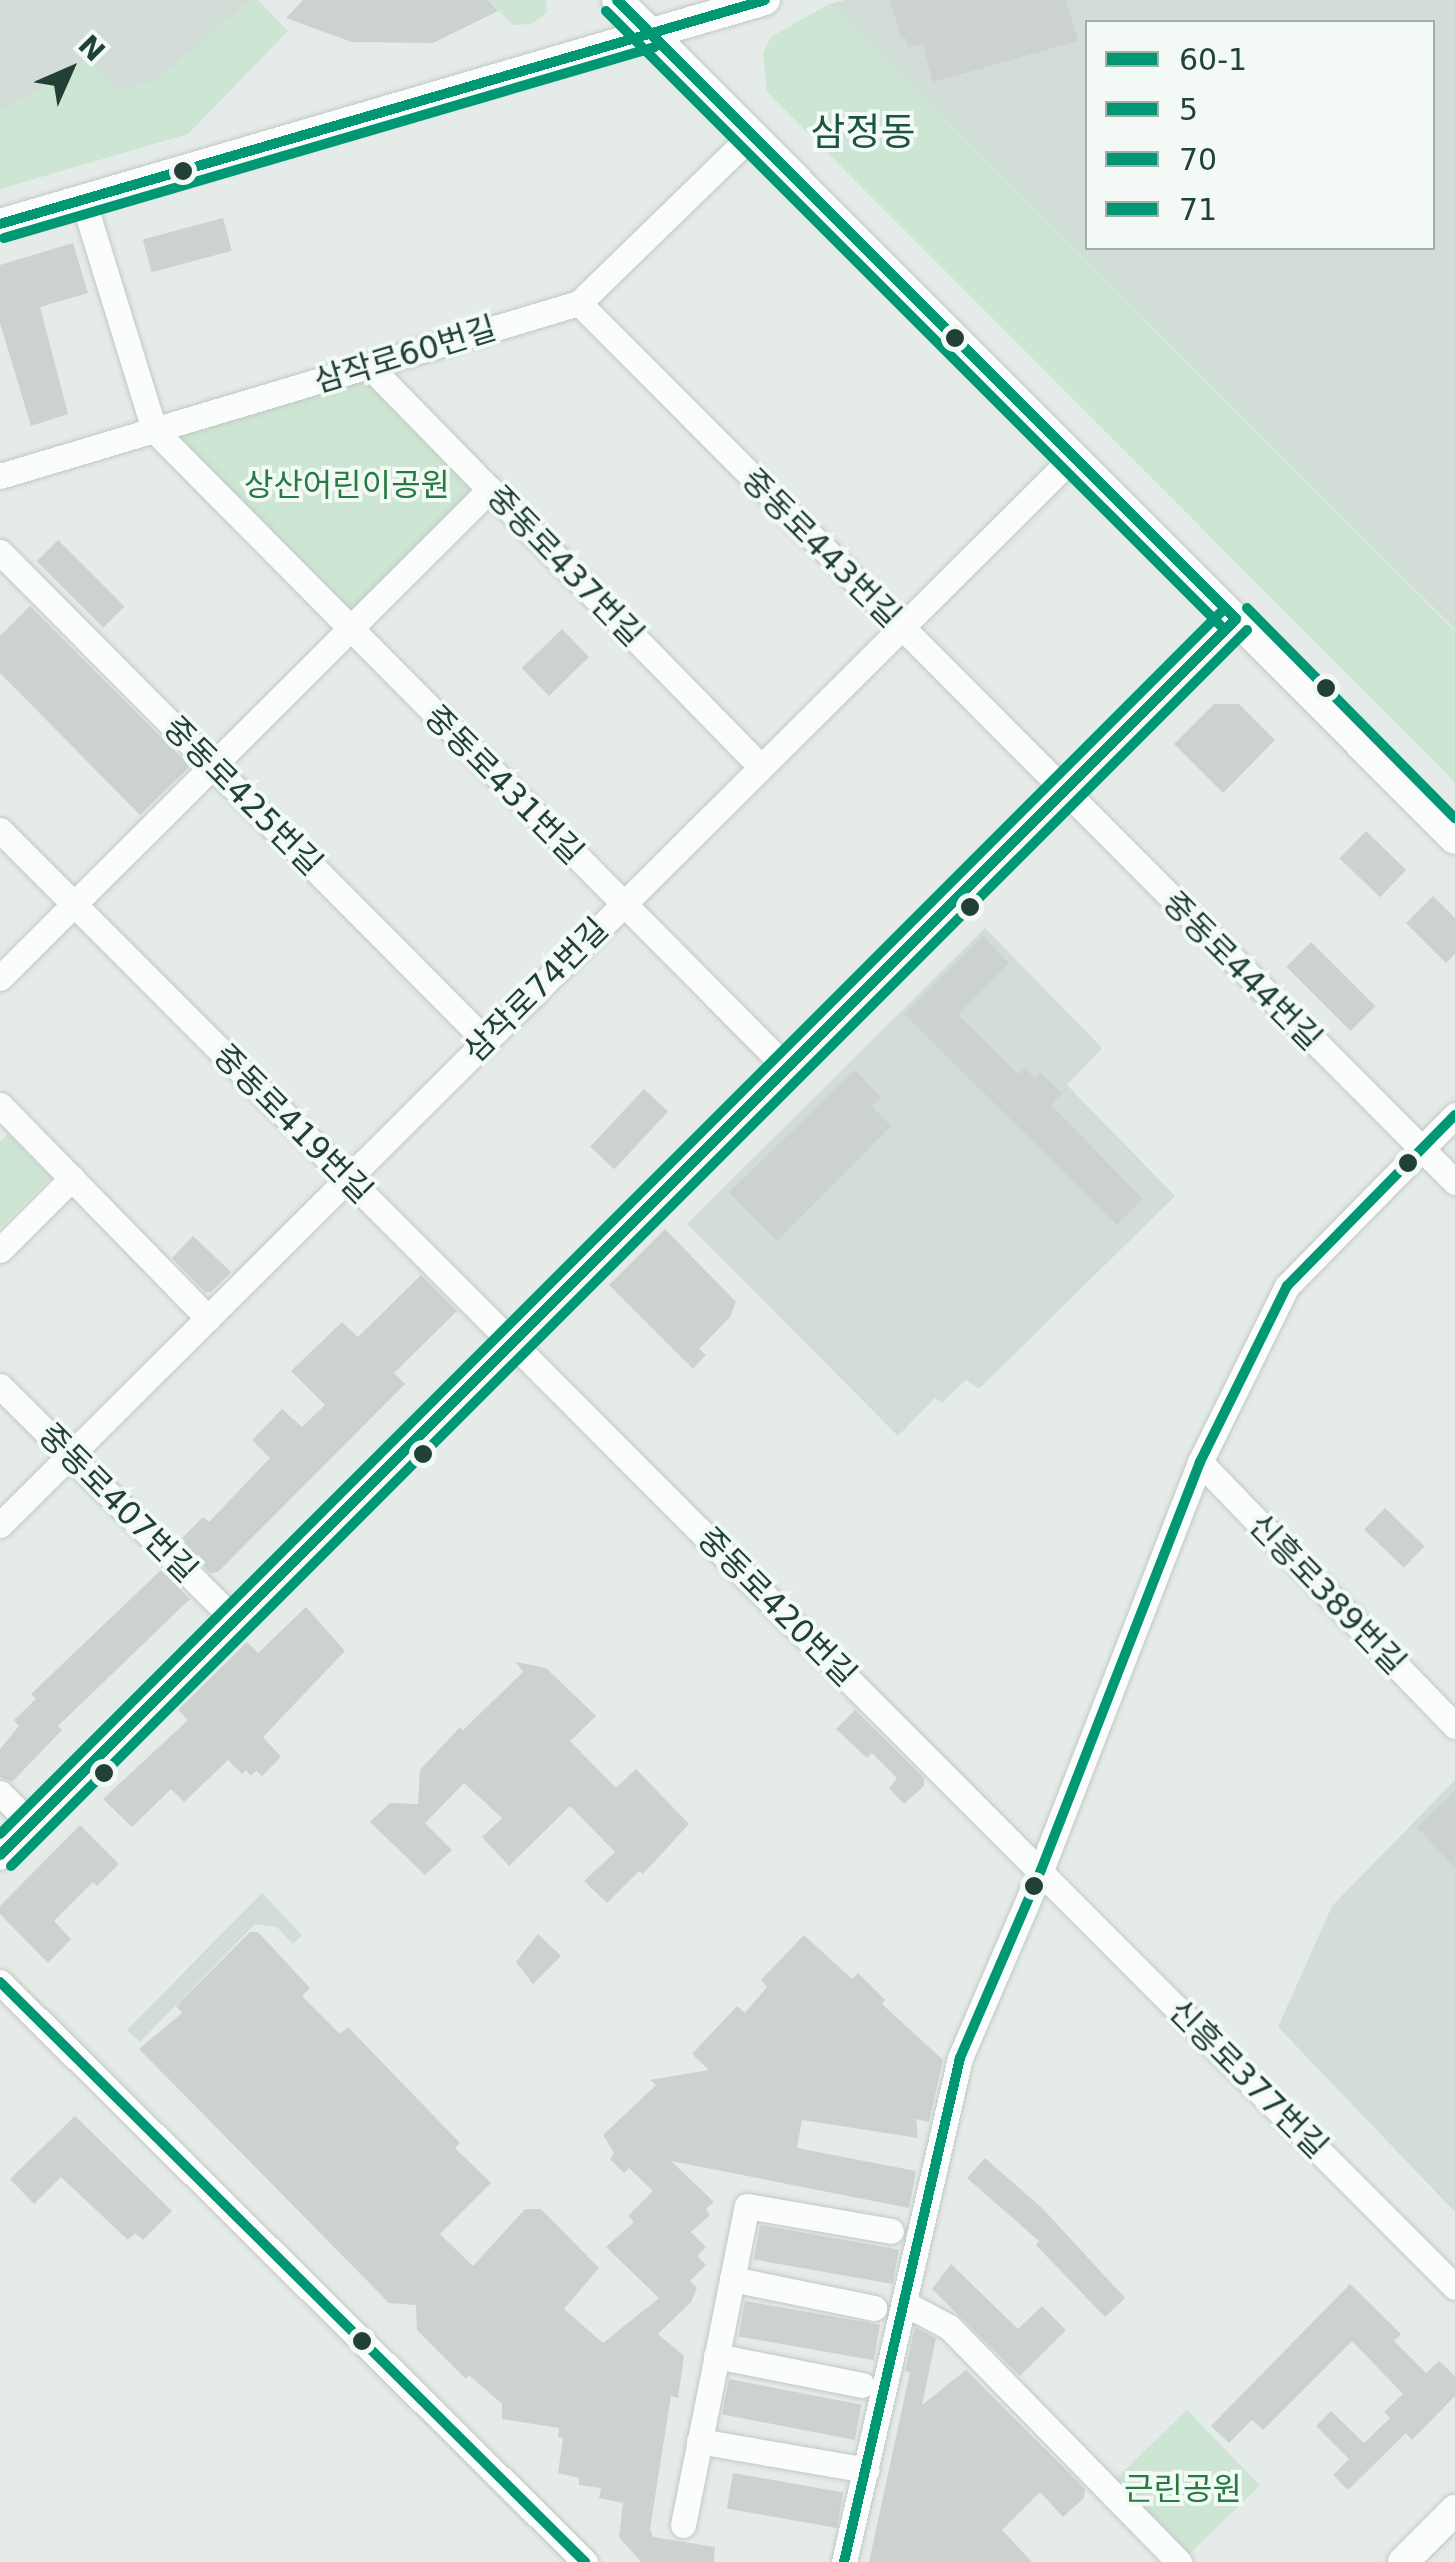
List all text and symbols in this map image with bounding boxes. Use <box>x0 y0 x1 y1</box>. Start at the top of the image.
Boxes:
north arrow <box>20 20 120 120</box>
legend <box>1085 20 1435 250</box>
text: N <box>72 28 112 68</box>
text: 60-1 <box>1179 42 1247 77</box>
text: 5 <box>1179 92 1198 127</box>
district label: 삼정동 <box>811 110 915 156</box>
text: 70 <box>1179 142 1217 177</box>
unlabelled marker <box>173 161 193 181</box>
text: 71 <box>1179 192 1217 227</box>
street label: 삼작로60번길 <box>310 309 500 401</box>
unlabelled marker <box>945 328 965 348</box>
street label: 중동로443번길 <box>734 461 908 635</box>
park label: 상산어린이공원 <box>244 466 450 504</box>
street label: 중동로437번길 <box>479 478 651 654</box>
unlabelled marker <box>1316 678 1336 698</box>
street label: 중동로431번길 <box>417 698 591 872</box>
street label: 중동로425번길 <box>156 709 330 883</box>
street label: 중동로444번길 <box>1155 884 1329 1058</box>
unlabelled marker <box>960 897 980 917</box>
street label: 삼작로74번길 <box>456 910 616 1070</box>
street label: 중동로419번길 <box>206 1037 380 1211</box>
unlabelled marker <box>1398 1153 1418 1173</box>
street label: 중동로407번길 <box>31 1416 205 1590</box>
unlabelled marker <box>413 1444 433 1464</box>
street label: 신흥로389번길 <box>1241 1506 1413 1682</box>
street label: 중동로420번길 <box>690 1520 864 1694</box>
unlabelled marker <box>94 1763 114 1783</box>
unlabelled marker <box>1024 1876 1044 1896</box>
street label: 신흥로377번길 <box>1161 1992 1335 2166</box>
unlabelled marker <box>352 2331 372 2351</box>
park label: 근린공원 <box>1124 2470 1242 2508</box>

